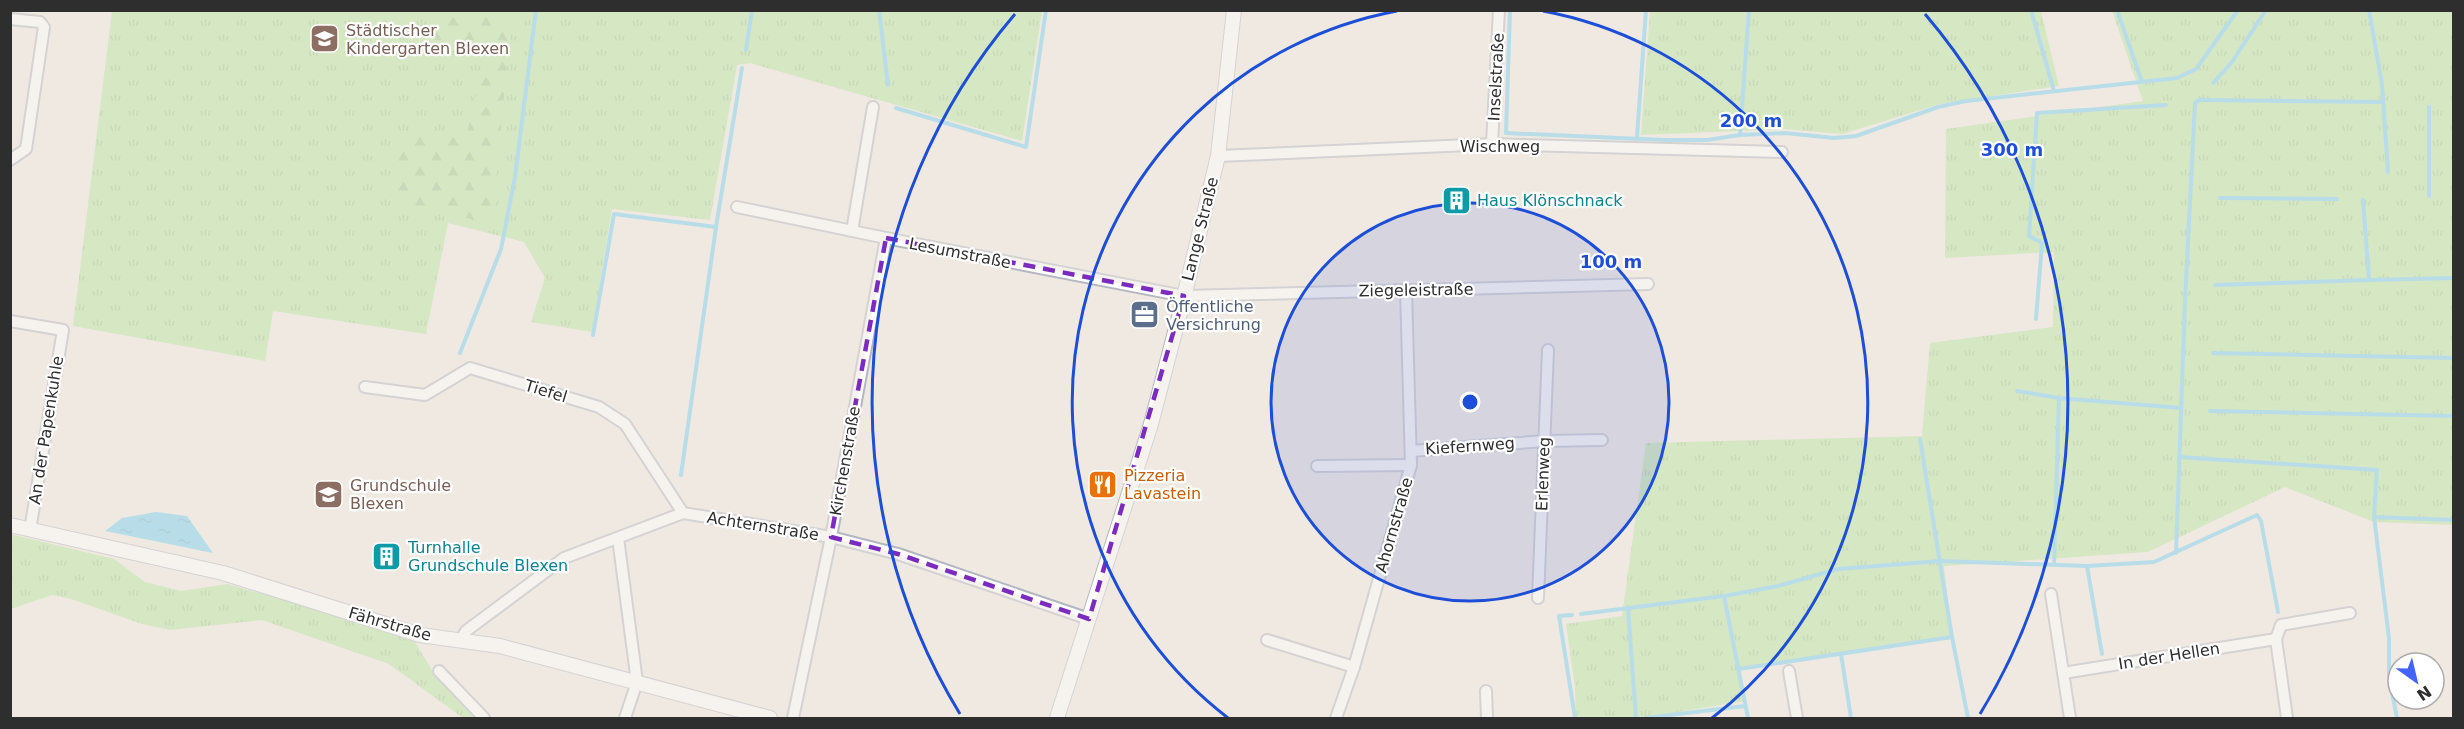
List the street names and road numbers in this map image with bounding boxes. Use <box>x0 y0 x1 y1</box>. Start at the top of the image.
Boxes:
street label: Inselstraße <box>1484 32 1508 122</box>
street label: Wischweg <box>1460 137 1540 156</box>
street label: Lange Straße <box>1178 175 1222 283</box>
street label: Lesumstraße <box>907 234 1013 272</box>
street label: Ziegeleistraße <box>1358 279 1474 301</box>
street label: An der Papenkuhle <box>25 354 67 506</box>
street label: Tiefel <box>521 375 570 406</box>
street label: Kirchenstraße <box>826 405 864 517</box>
street label: Kiefernweg <box>1425 433 1515 459</box>
street label: Erlenweg <box>1532 437 1554 511</box>
street label: Ahornstraße <box>1371 475 1417 575</box>
street label: Achternstraße <box>706 508 820 544</box>
street label: Fährstraße <box>346 603 434 645</box>
street label: In der Hellen <box>2117 639 2221 673</box>

